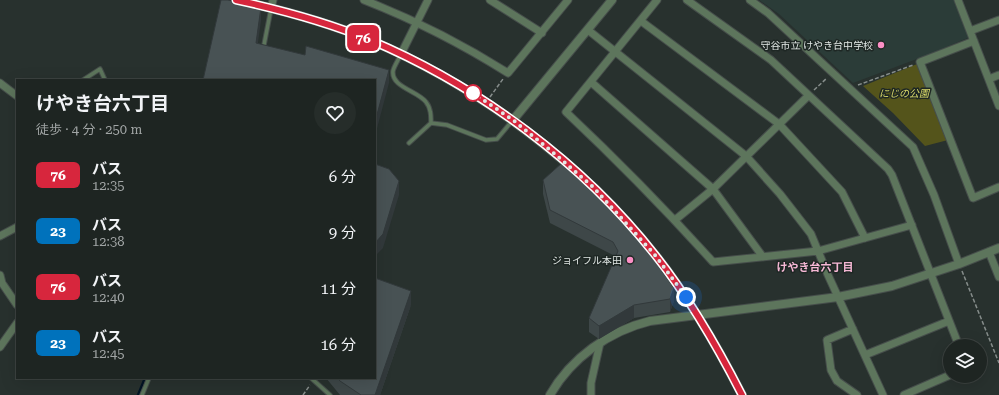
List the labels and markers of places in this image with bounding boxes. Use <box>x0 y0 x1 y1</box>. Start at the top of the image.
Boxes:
place label: 守谷市立 けやき台中学校 <box>760 40 873 51</box>
marker: 守谷市立 けやき台中学校 <box>876 40 886 50</box>
unlabelled marker <box>464 84 482 102</box>
place label: ジョイフル本田 <box>552 255 622 266</box>
marker: ジョイフル本田 <box>625 255 635 265</box>

